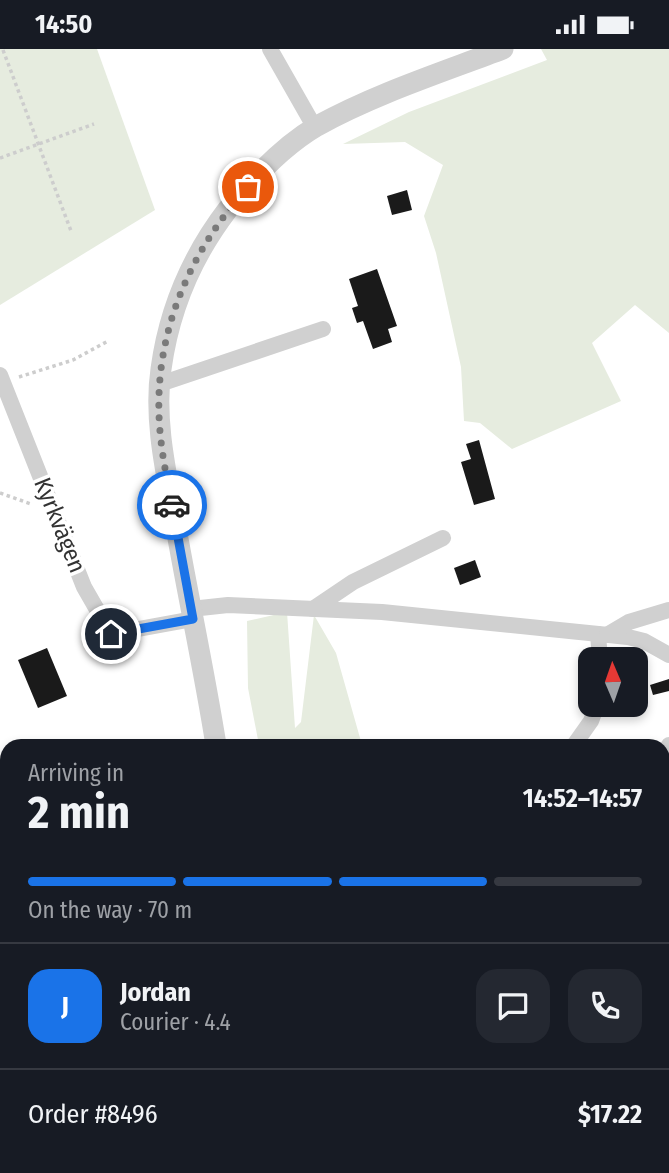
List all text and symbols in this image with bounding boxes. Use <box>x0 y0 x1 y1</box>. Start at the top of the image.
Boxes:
text: 14:50 <box>35 9 93 40</box>
pin <box>218 157 278 217</box>
icon: bag <box>229 168 267 206</box>
courier <box>137 470 207 540</box>
street label: Kyrkvägen <box>28 473 92 577</box>
icon: car <box>153 486 191 524</box>
pin <box>81 604 141 664</box>
icon: home <box>92 615 130 653</box>
north arrow <box>578 647 648 717</box>
map controls <box>578 647 648 717</box>
text: Arriving in <box>28 759 124 787</box>
text: 14:52–14:57 <box>523 783 642 814</box>
text: 2 min <box>28 785 130 840</box>
text: On the way · 70 m <box>28 896 192 924</box>
button: chat <box>476 969 550 1043</box>
button: phone <box>568 969 642 1043</box>
text: Jordan <box>120 977 191 1008</box>
text: J <box>61 991 69 1022</box>
text: Courier · 4.4 <box>120 1008 231 1036</box>
text: Order #8496 <box>28 1099 158 1130</box>
text: $17.22 <box>578 1099 642 1130</box>

